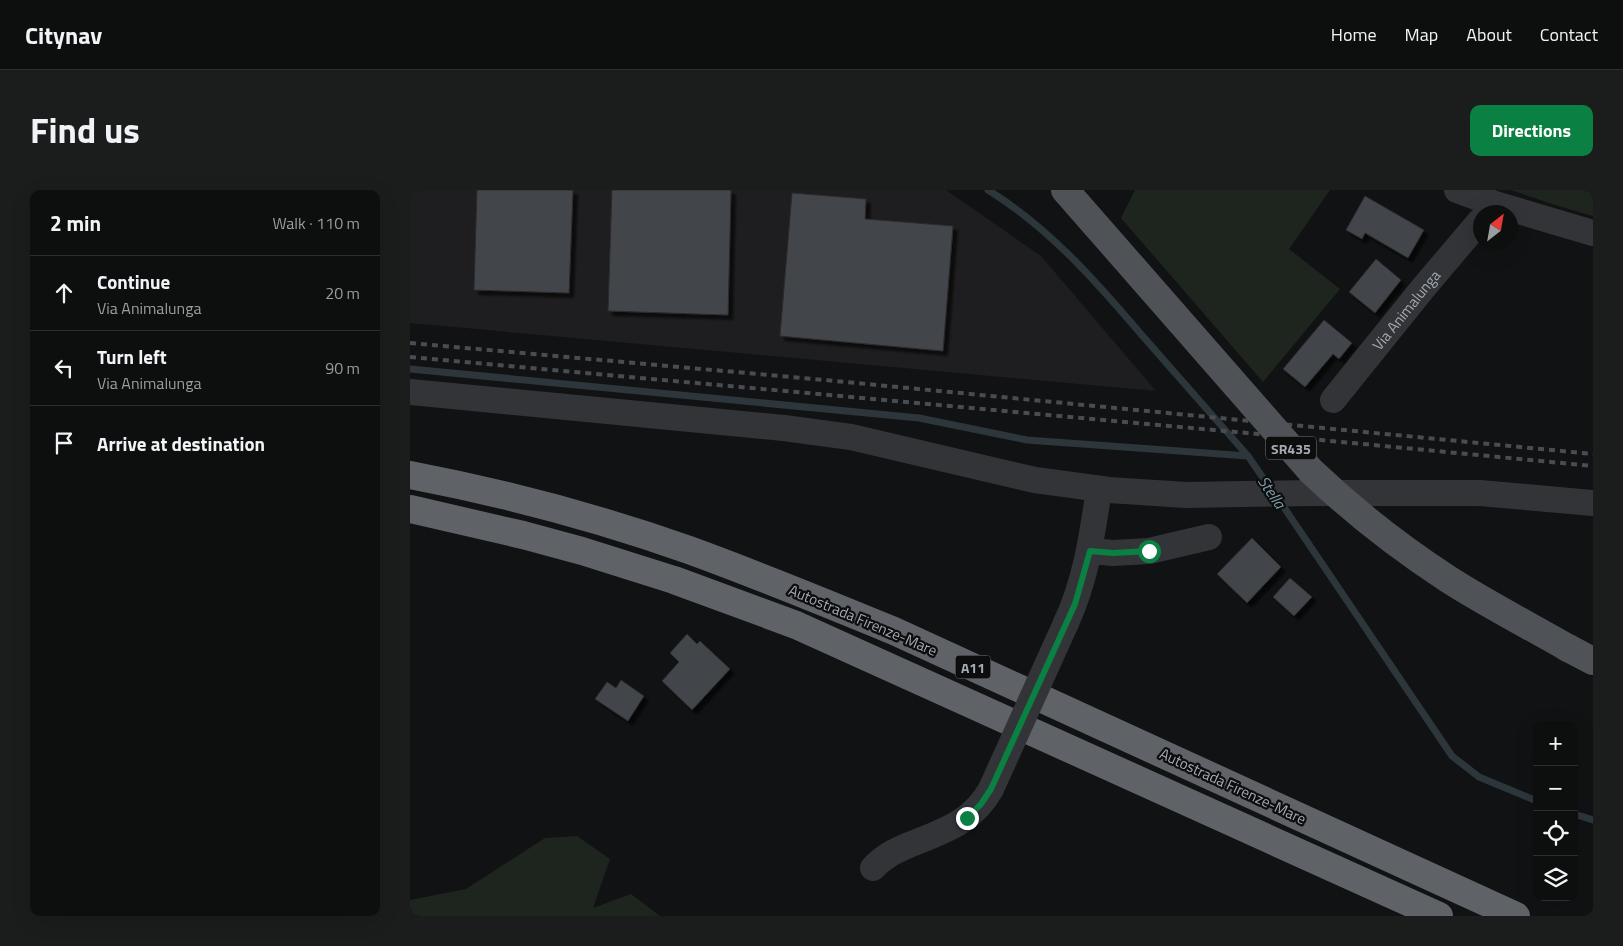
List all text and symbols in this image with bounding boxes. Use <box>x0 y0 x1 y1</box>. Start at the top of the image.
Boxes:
text: Citynav <box>25 17 102 53</box>
text: Home <box>1331 21 1377 48</box>
text: Map <box>1405 21 1438 48</box>
text: About <box>1466 21 1512 48</box>
text: Contact <box>1540 21 1598 48</box>
text: Find us <box>30 103 140 157</box>
button: Directions <box>1470 105 1593 156</box>
north arrow <box>1473 205 1518 250</box>
text: 2 min <box>50 207 101 239</box>
text: Walk · 110 m <box>272 211 360 235</box>
street label: Via Animalunga <box>1366 264 1446 355</box>
text: Continue <box>97 267 170 296</box>
icon: ahead <box>50 279 78 307</box>
text: 20 m <box>325 281 360 305</box>
text: Via Animalunga <box>97 296 201 320</box>
text: Turn left <box>97 342 167 371</box>
icon: left <box>50 354 78 382</box>
text: 90 m <box>325 356 360 380</box>
text: Via Animalunga <box>97 371 201 395</box>
icon: arrive <box>50 429 78 457</box>
text: Arrive at destination <box>97 429 265 458</box>
road number: SR435 <box>1266 437 1316 460</box>
water label: Stella <box>1252 471 1292 514</box>
route start <box>1138 540 1161 563</box>
street label: Autostrada Firenze-Mare <box>785 578 941 662</box>
road number: A11 <box>956 656 990 678</box>
map controls <box>1533 721 1578 901</box>
button: + <box>1533 721 1578 766</box>
street label: Autostrada Firenze-Mare <box>1156 742 1310 830</box>
button: − <box>1533 766 1578 811</box>
route end <box>956 807 979 830</box>
button: locate <box>1533 811 1578 856</box>
button: layers <box>1533 856 1578 901</box>

